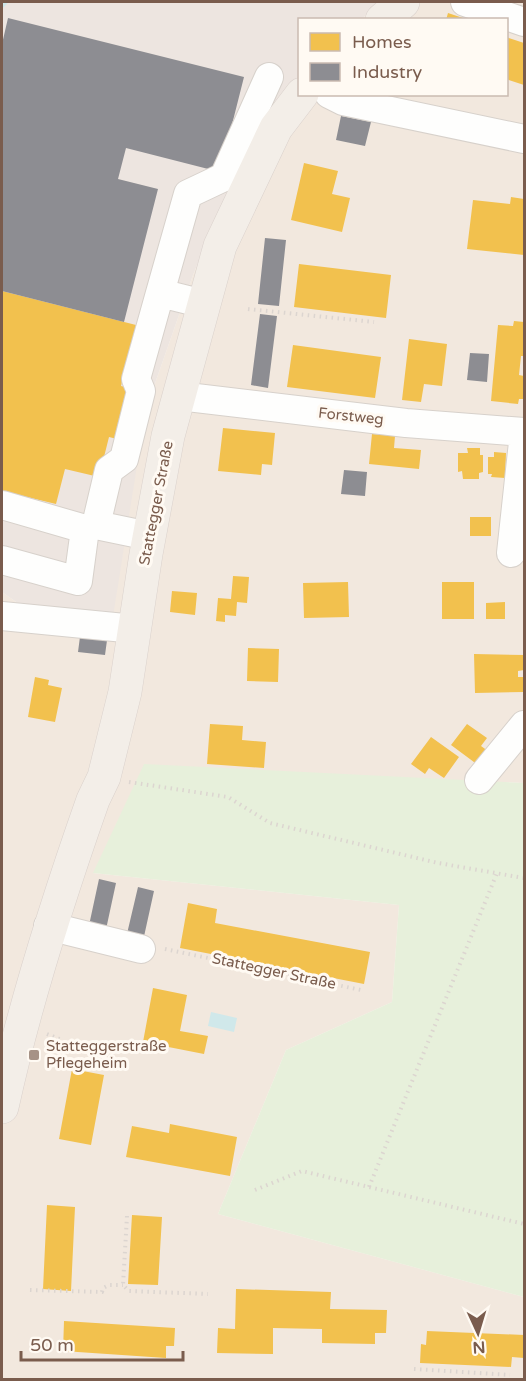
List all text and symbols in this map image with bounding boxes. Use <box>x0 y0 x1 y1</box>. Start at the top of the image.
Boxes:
legend <box>298 18 508 96</box>
text: Homes <box>352 31 412 53</box>
text: Industry <box>352 61 423 83</box>
street label: Forstweg <box>317 404 385 428</box>
street label: Stattegger Straße <box>135 439 177 567</box>
street label: Stattegger Straße <box>210 949 338 993</box>
place label: Statteggerstraße Pflegeheim <box>46 1037 167 1072</box>
marker: Statteggerstraße Pflegeheim <box>27 1048 41 1062</box>
north arrow <box>448 1303 508 1363</box>
scale bar <box>21 1324 183 1362</box>
text: 50 m <box>30 1334 74 1356</box>
text: N <box>472 1337 486 1357</box>

